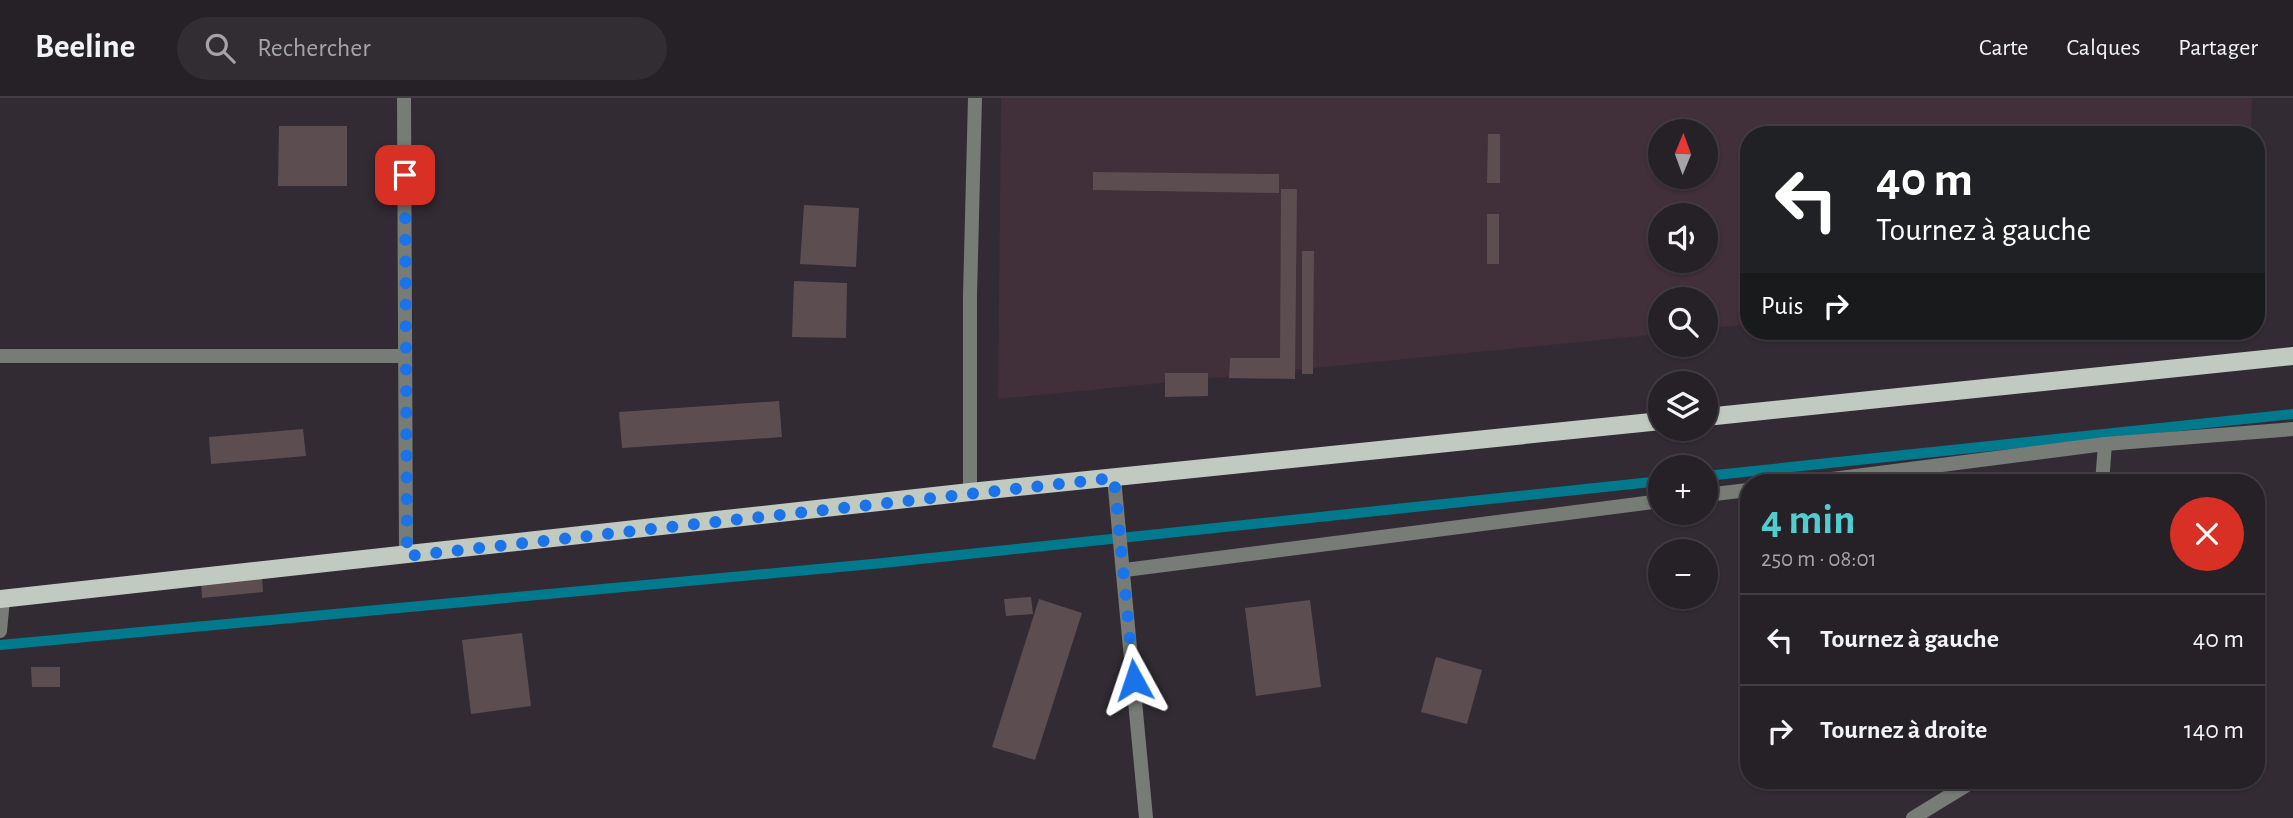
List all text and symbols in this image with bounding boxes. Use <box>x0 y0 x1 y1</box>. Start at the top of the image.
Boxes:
search box <box>177 17 667 80</box>
icon: search <box>201 29 239 67</box>
text: Beeline <box>35 31 135 64</box>
text: Rechercher <box>257 35 371 61</box>
text: Carte <box>1979 36 2028 60</box>
text: Calques <box>2066 36 2140 60</box>
text: Partager <box>2178 36 2258 60</box>
north arrow <box>1648 119 1718 189</box>
map controls <box>1648 119 1718 609</box>
pin <box>375 145 435 205</box>
icon: left <box>1761 154 1852 245</box>
icon: arrive <box>386 156 424 194</box>
text: 40 m <box>1876 156 1973 205</box>
button: sound <box>1648 203 1718 273</box>
text: Tournez à gauche <box>1876 214 2091 246</box>
button: search <box>1648 287 1718 357</box>
icon: right <box>1817 287 1855 325</box>
text: Puis <box>1761 293 1803 319</box>
button: layers <box>1648 371 1718 441</box>
button: + <box>1648 455 1718 525</box>
button: close <box>2170 497 2244 571</box>
text: 4 min <box>1761 499 1856 541</box>
button: − <box>1648 539 1718 609</box>
text: 250 m · 08:01 <box>1761 548 1877 571</box>
icon: left <box>1761 621 1799 659</box>
text: Tournez à gauche <box>1820 626 1999 652</box>
text: 40 m <box>2193 626 2244 652</box>
position arrow <box>1097 643 1171 717</box>
icon: right <box>1761 712 1799 750</box>
text: Tournez à droite <box>1820 717 1987 743</box>
text: 140 m <box>2184 717 2244 743</box>

